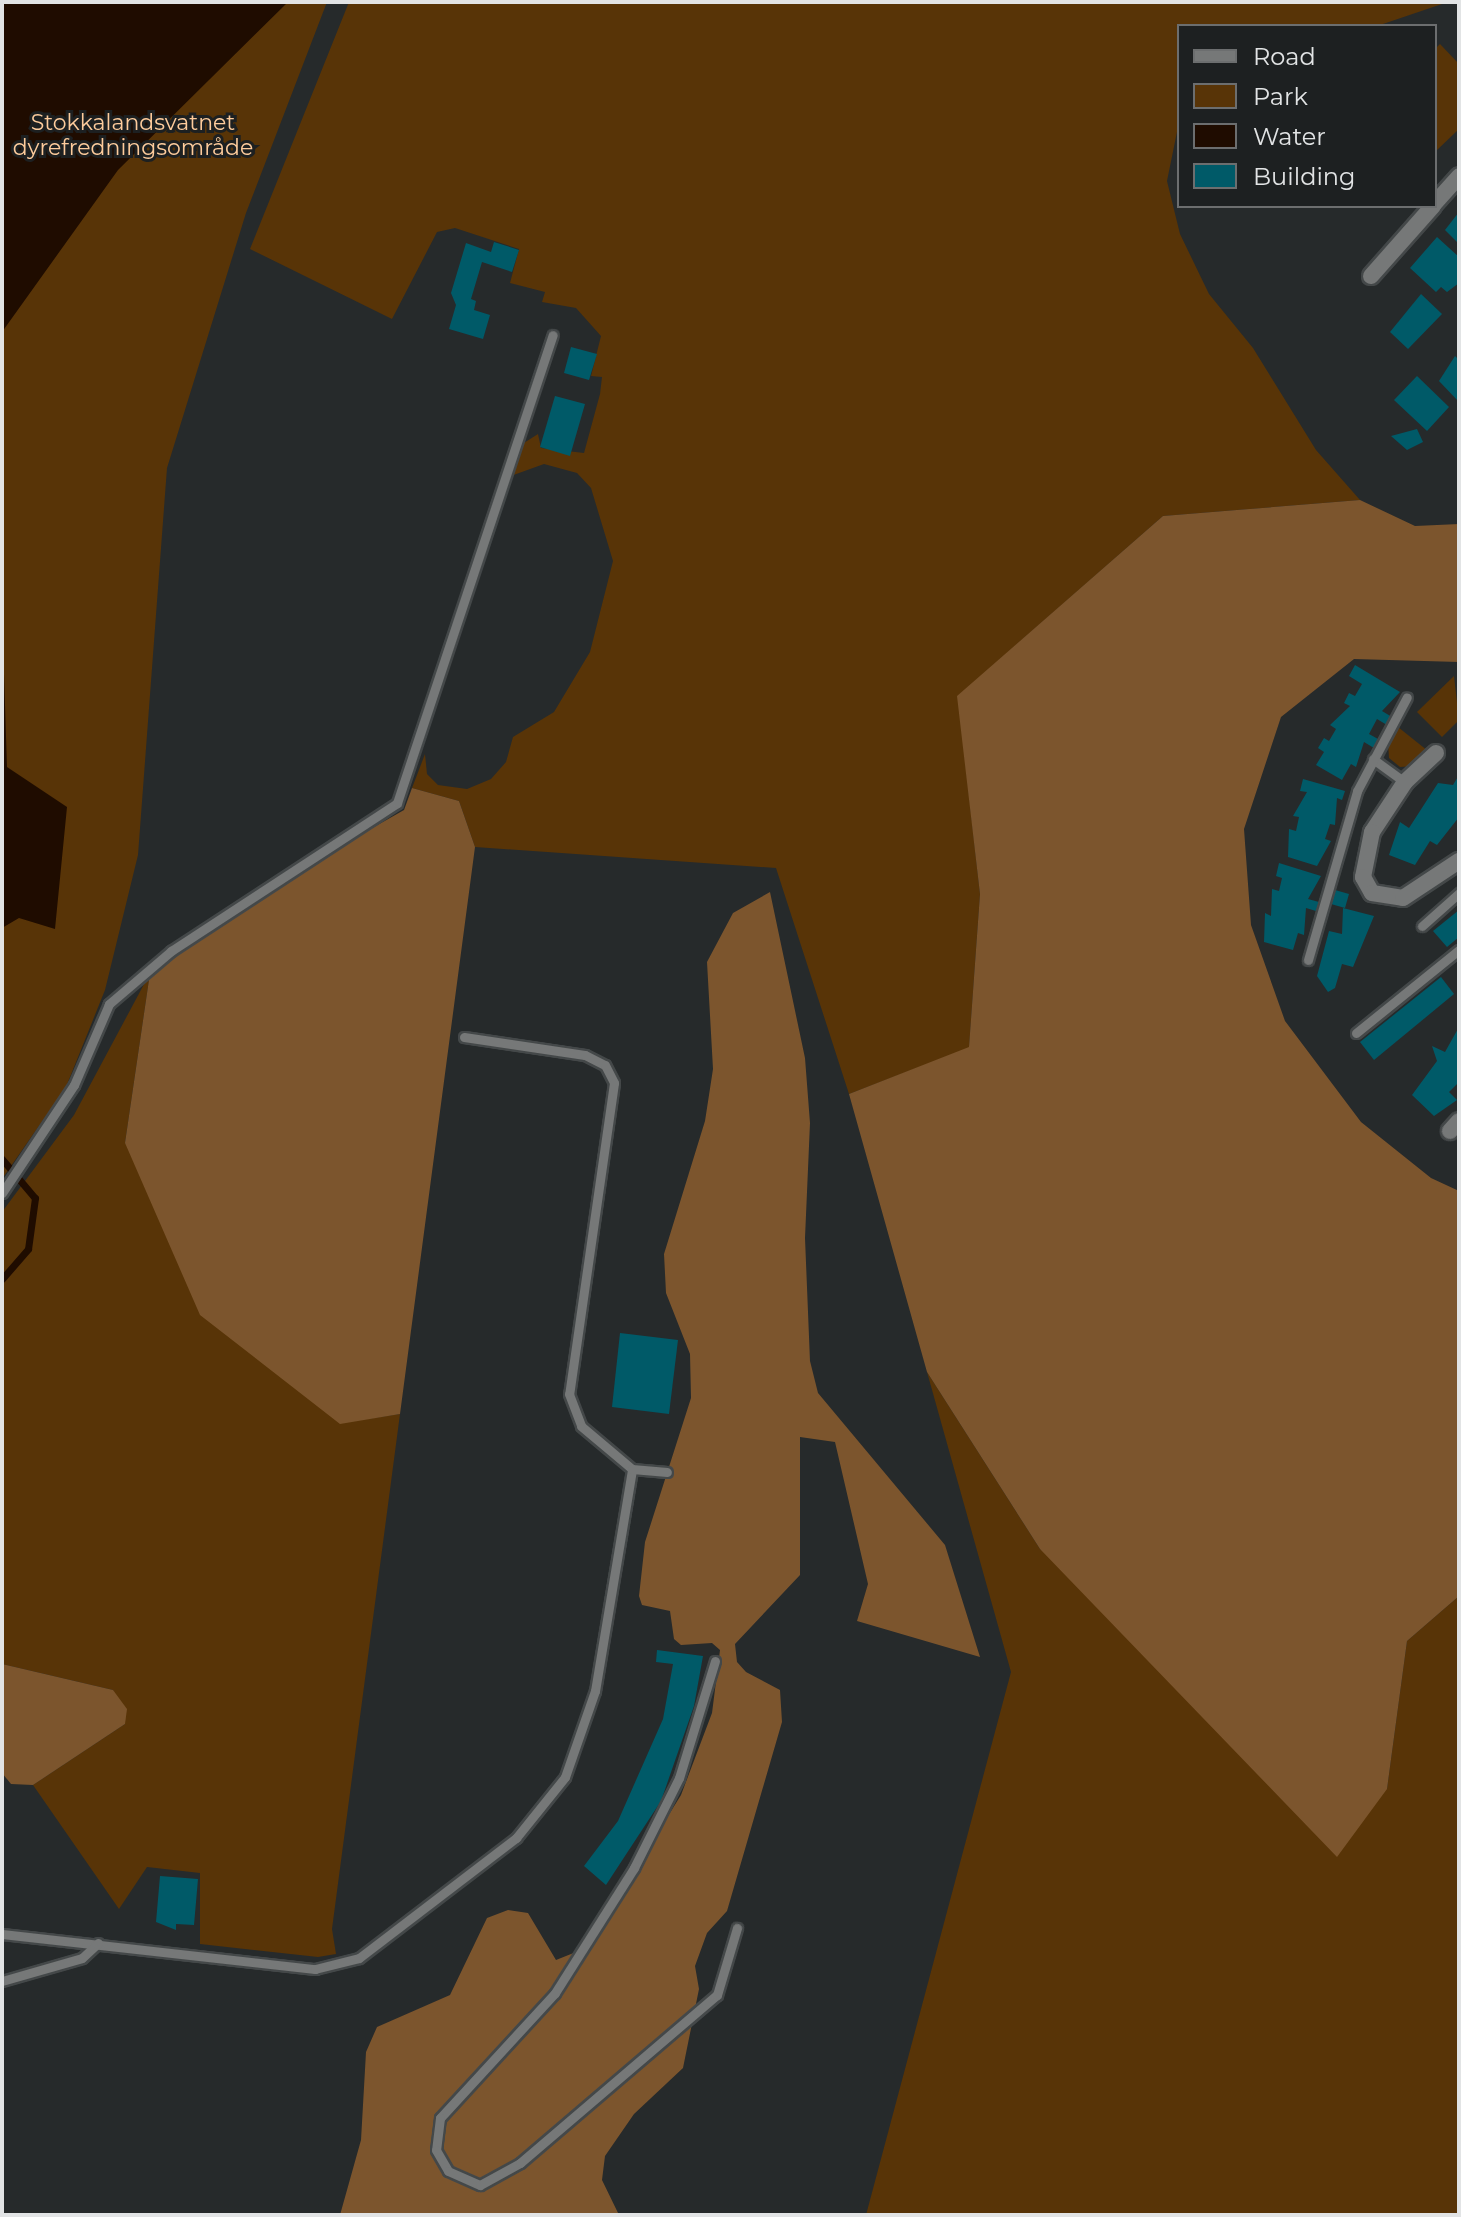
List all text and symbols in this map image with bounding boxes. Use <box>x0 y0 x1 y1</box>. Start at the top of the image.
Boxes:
legend <box>1177 24 1437 208</box>
text: Road <box>1253 42 1316 71</box>
text: Park <box>1253 82 1308 111</box>
park label: Stokkalandsvatnet dyrefredningsområde <box>13 109 253 160</box>
text: Water <box>1253 122 1326 151</box>
text: Building <box>1253 162 1356 191</box>

